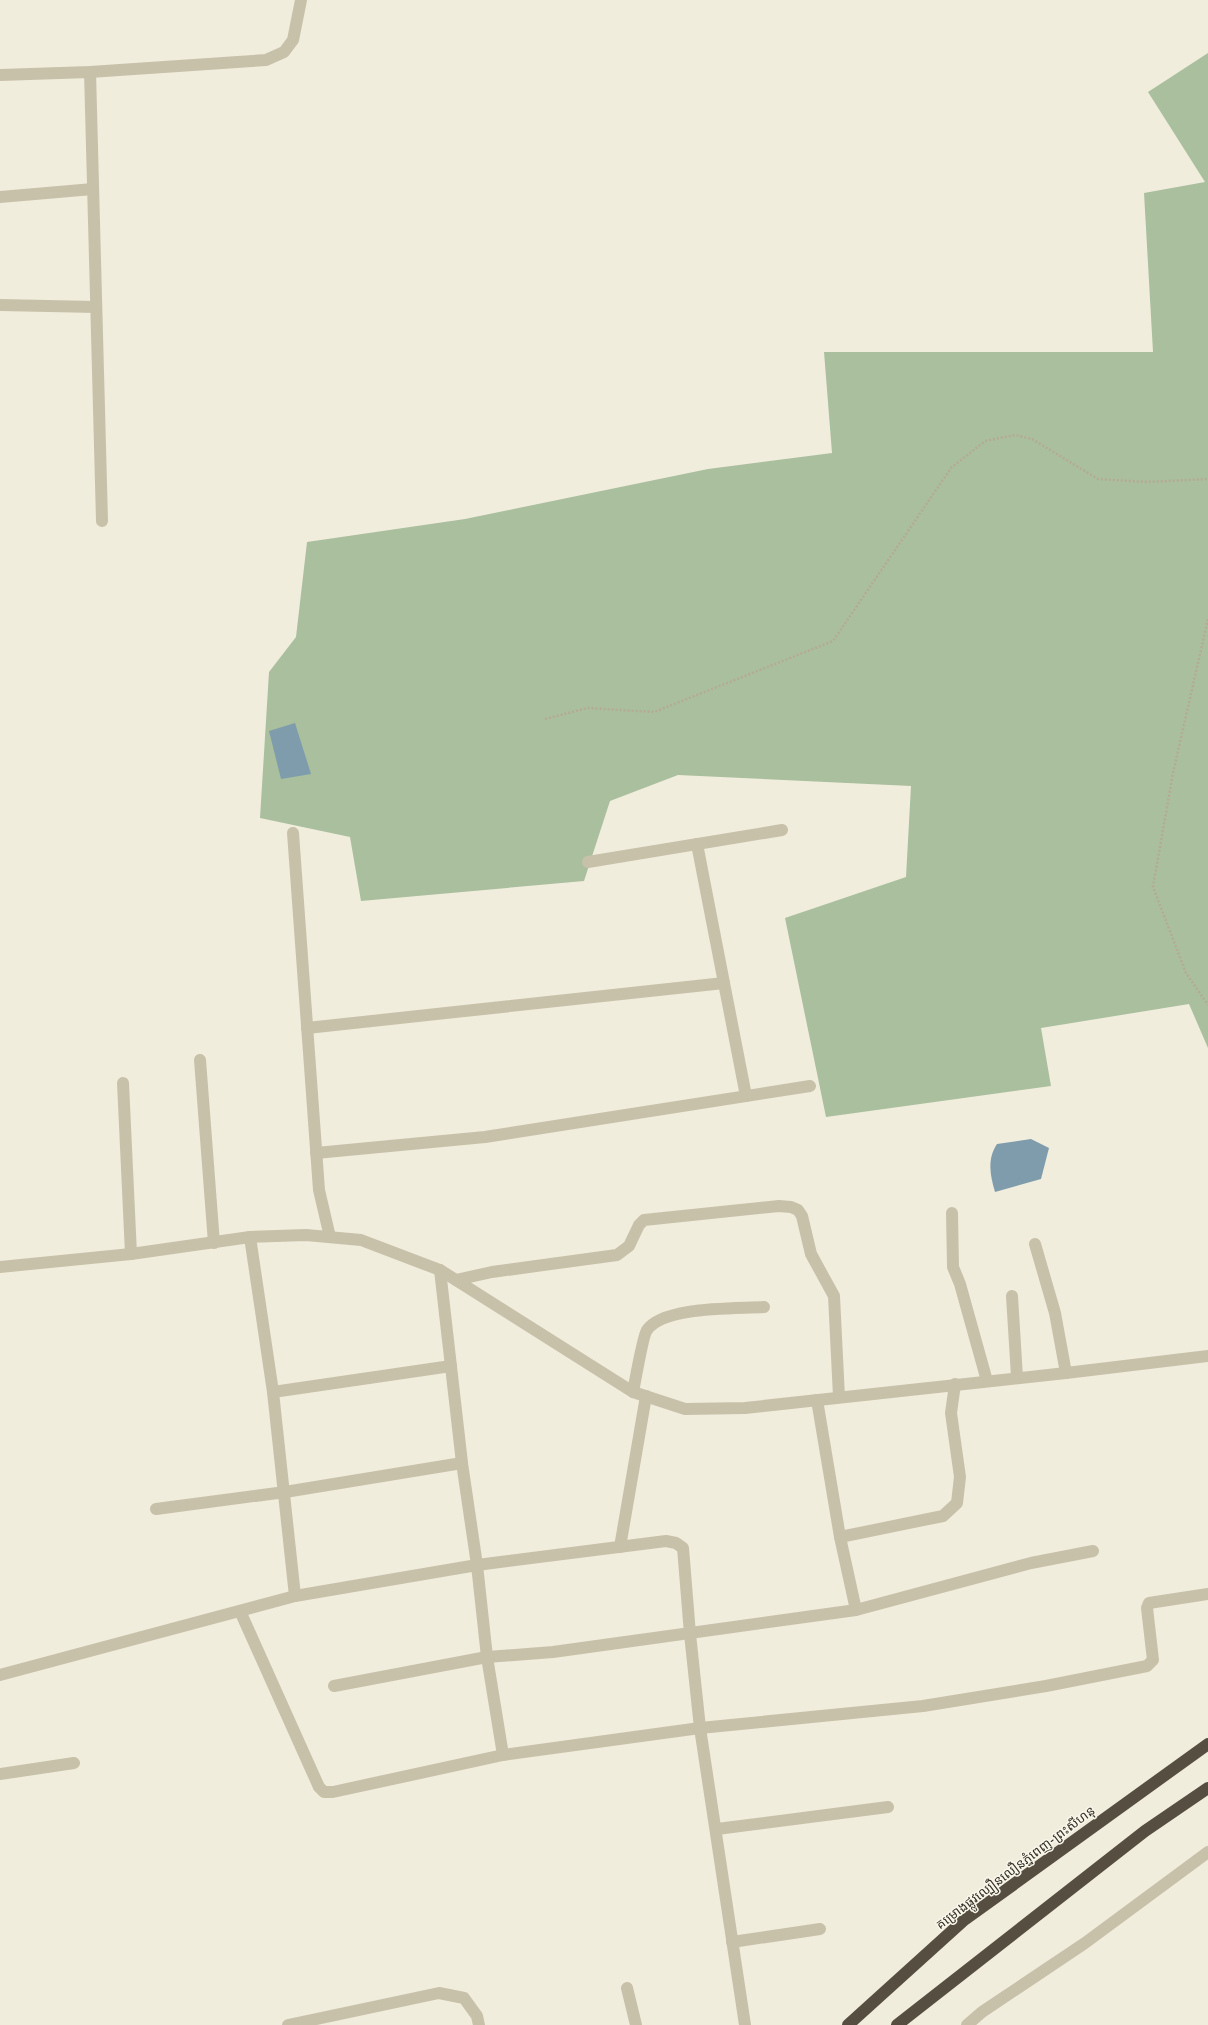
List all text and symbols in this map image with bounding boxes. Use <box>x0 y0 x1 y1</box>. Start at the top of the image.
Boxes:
street label: គម្រោងផ្លូវល្បឿនលឿនភ្នំពេញ-ព្រះសីហនុ <box>932 1802 1100 1935</box>

